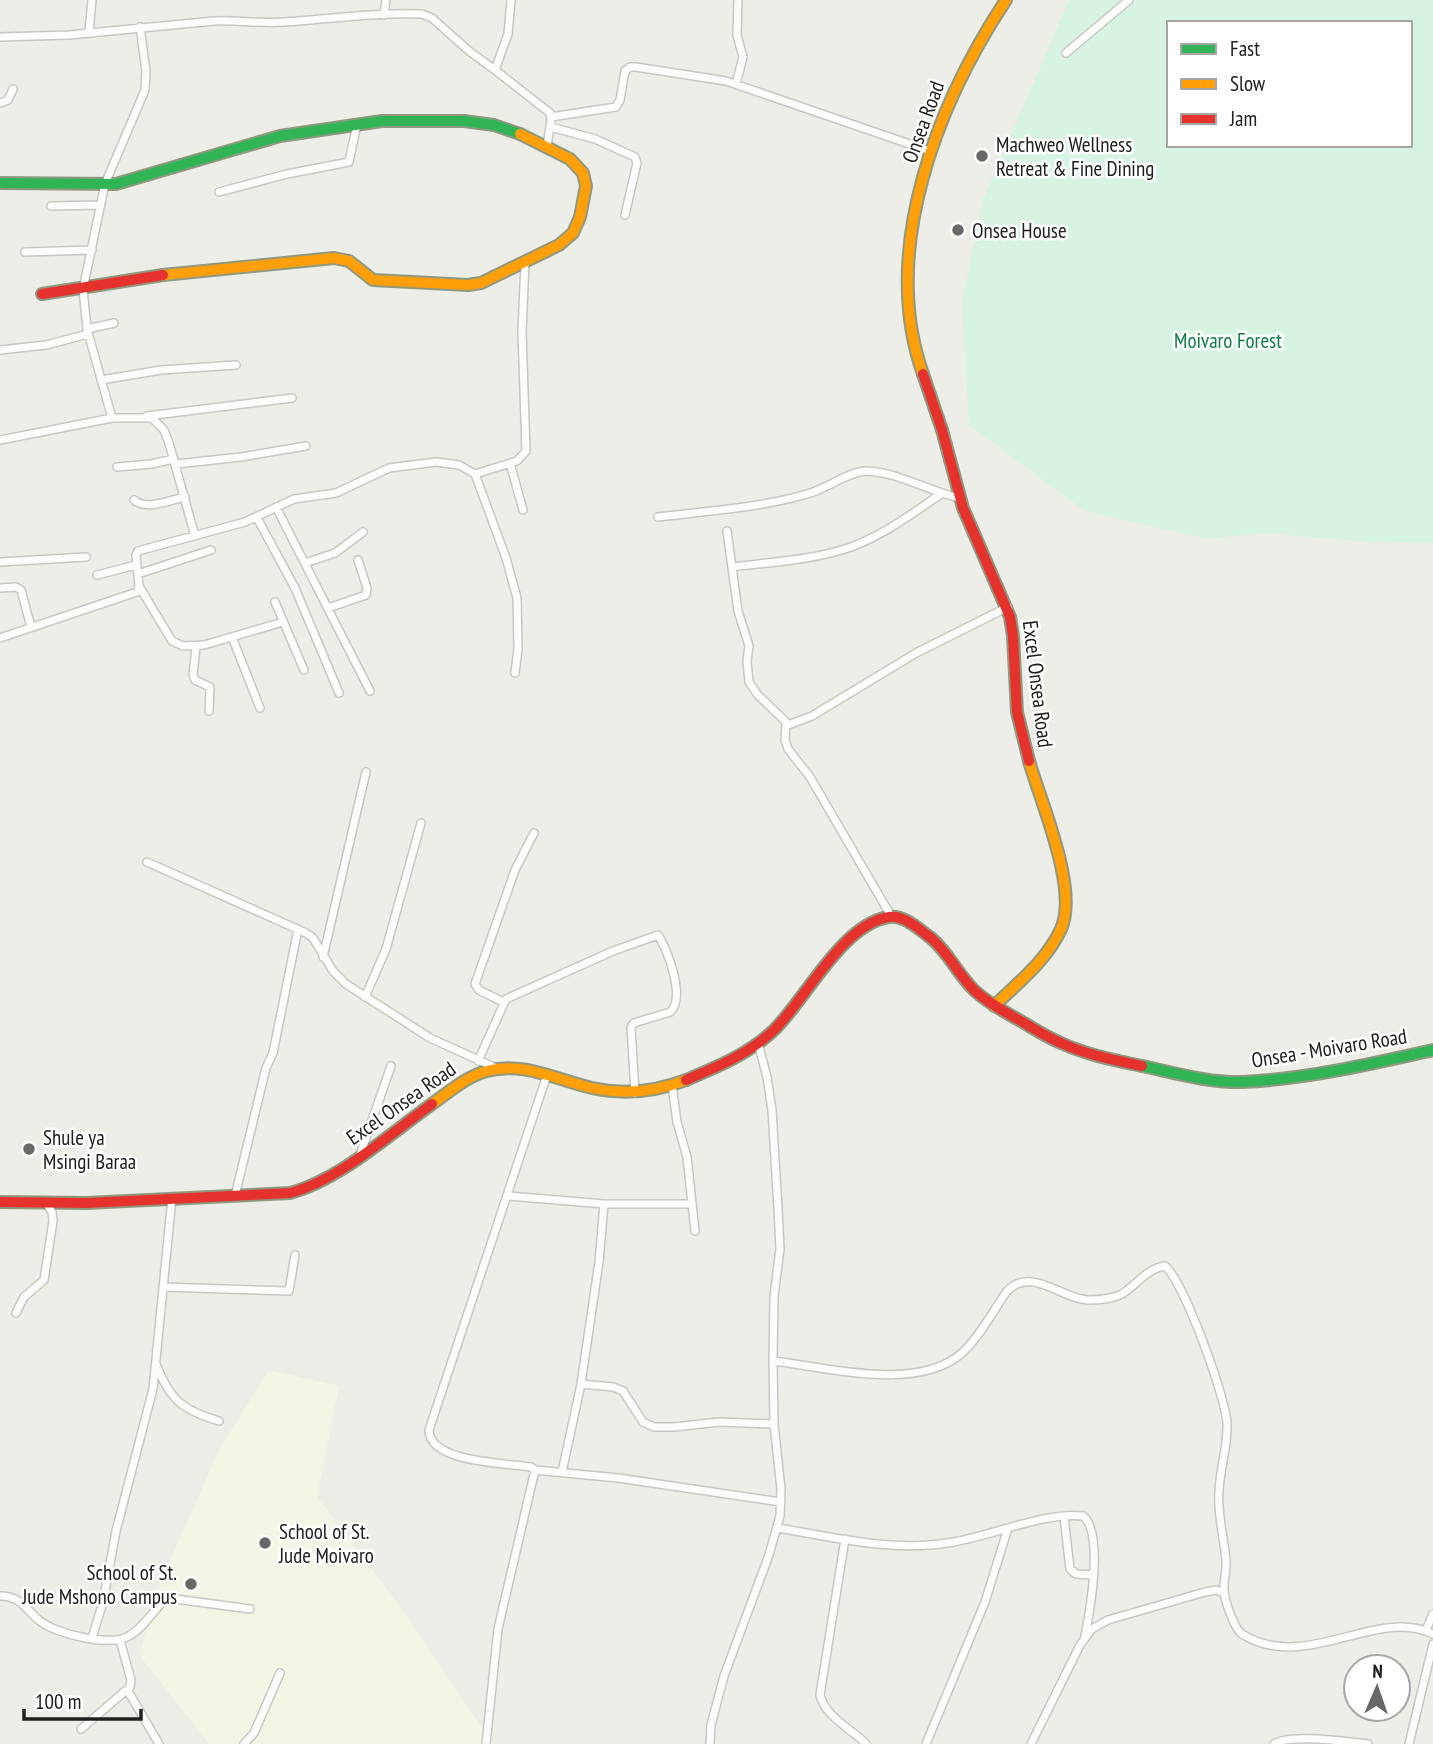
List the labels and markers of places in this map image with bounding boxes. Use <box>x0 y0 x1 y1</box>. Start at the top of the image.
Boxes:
place label: Machweo Wellness Retreat & Fine Dining <box>996 131 1154 182</box>
marker: Machweo Wellness Retreat & Fine Dining <box>974 148 990 164</box>
place label: Onsea House <box>972 217 1067 244</box>
marker: Onsea House <box>950 222 966 238</box>
place label: Shule ya Msingi Baraa <box>43 1124 136 1175</box>
marker: Shule ya Msingi Baraa <box>21 1141 37 1157</box>
place label: School of St. Jude Moivaro <box>278 1518 374 1569</box>
marker: School of St. Jude Moivaro <box>257 1535 273 1551</box>
place label: School of St. Jude Mshono Campus <box>21 1559 177 1610</box>
marker: School of St. Jude Mshono Campus <box>183 1576 199 1592</box>

